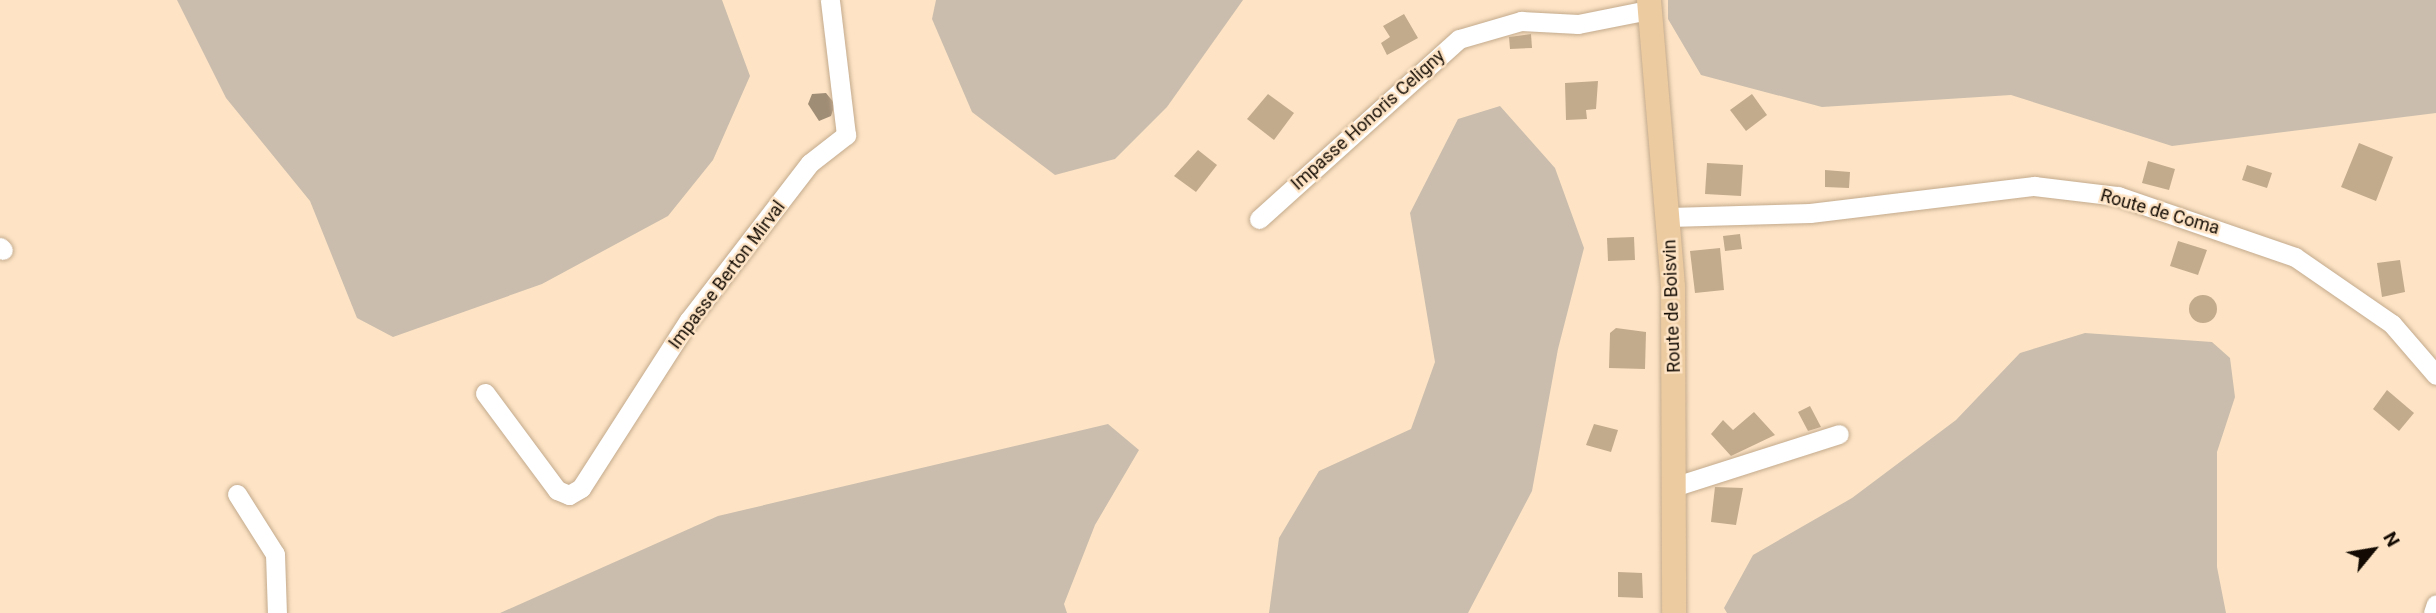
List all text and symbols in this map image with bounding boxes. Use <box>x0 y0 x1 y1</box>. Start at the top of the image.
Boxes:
street label: Impasse Honoris Celigny <box>1287 45 1449 195</box>
street label: Route de Coma <box>2098 185 2222 239</box>
street label: Impasse Berton Mirval <box>664 197 790 353</box>
street label: Route de Boisvin <box>1659 239 1685 373</box>
north arrow <box>2338 515 2408 585</box>
text: N <box>2378 528 2405 551</box>

